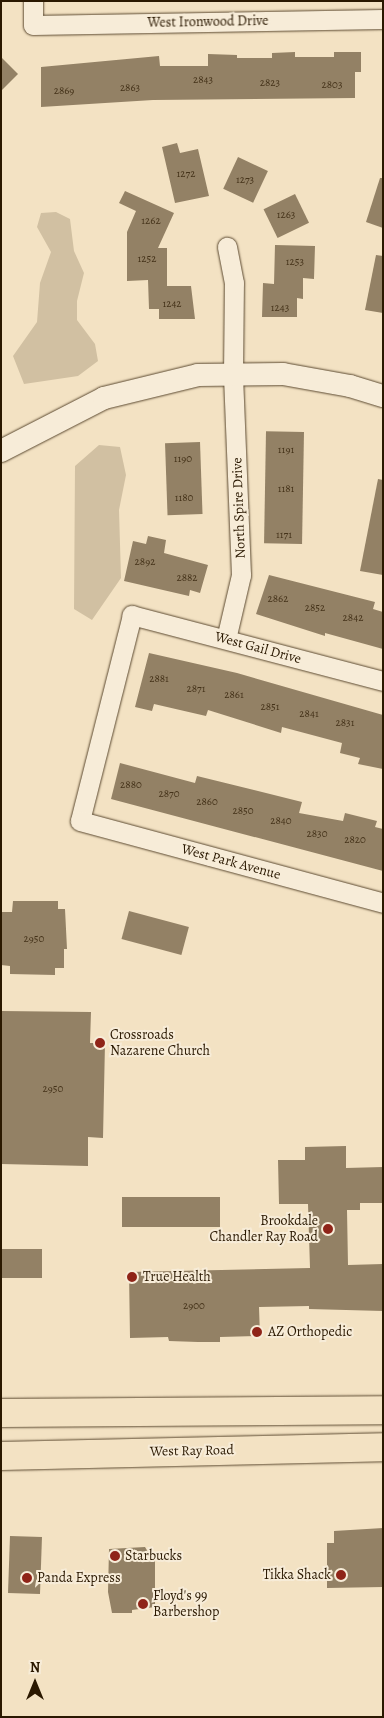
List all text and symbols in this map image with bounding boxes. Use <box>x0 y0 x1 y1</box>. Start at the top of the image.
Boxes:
street label: West Ironwood Drive <box>147 13 269 31</box>
house number: 2843 <box>193 73 213 87</box>
house number: 2823 <box>260 76 280 90</box>
house number: 2803 <box>322 78 342 92</box>
house number: 2863 <box>120 81 140 95</box>
house number: 2869 <box>54 84 74 98</box>
house number: 1272 <box>177 167 195 181</box>
house number: 1273 <box>236 173 254 187</box>
house number: 1263 <box>277 208 295 222</box>
house number: 1262 <box>141 214 161 228</box>
house number: 1252 <box>138 252 156 266</box>
house number: 1253 <box>286 255 304 269</box>
house number: 1242 <box>162 297 182 311</box>
house number: 1243 <box>271 301 289 315</box>
house number: 1191 <box>278 443 294 457</box>
house number: 1190 <box>174 452 192 466</box>
street label: North Spire Drive <box>229 457 249 559</box>
house number: 1181 <box>278 482 294 496</box>
house number: 1180 <box>175 491 193 505</box>
house number: 1171 <box>276 528 292 542</box>
house number: 2892 <box>135 555 155 569</box>
house number: 2882 <box>176 571 198 585</box>
house number: 2862 <box>268 592 288 606</box>
house number: 2852 <box>305 601 325 615</box>
house number: 2842 <box>343 611 363 625</box>
street label: West Gail Drive <box>213 628 303 668</box>
house number: 2881 <box>149 672 169 686</box>
house number: 2871 <box>187 682 205 696</box>
house number: 2861 <box>224 688 244 702</box>
house number: 2851 <box>260 700 280 714</box>
house number: 2841 <box>299 707 319 721</box>
house number: 2831 <box>336 716 354 730</box>
house number: 2880 <box>120 778 142 792</box>
house number: 2870 <box>158 787 180 801</box>
house number: 2860 <box>196 795 218 809</box>
house number: 2850 <box>232 804 254 818</box>
house number: 2840 <box>270 814 292 828</box>
house number: 2830 <box>307 827 327 841</box>
house number: 2820 <box>344 833 366 847</box>
street label: West Park Avenue <box>180 841 282 883</box>
house number: 2950 <box>24 932 44 946</box>
place label: Crossroads Nazarene Church <box>110 1027 210 1060</box>
marker: Crossroads Nazarene Church <box>94 1037 106 1049</box>
house number: 2950 <box>43 1082 63 1096</box>
place label: Brookdale Chandler Ray Road <box>210 1213 318 1246</box>
marker: Brookdale Chandler Ray Road <box>322 1223 334 1235</box>
place label: True Health <box>143 1269 211 1285</box>
marker: True Health <box>125 1270 139 1284</box>
house number: 2900 <box>183 1299 205 1313</box>
place label: AZ Orthopedic <box>268 1324 352 1340</box>
marker: AZ Orthopedic <box>250 1325 264 1339</box>
street label: West Ray Road <box>150 1442 234 1460</box>
place label: Starbucks <box>125 1548 182 1564</box>
marker: Starbucks <box>109 1550 121 1562</box>
place label: Tikka Shack <box>263 1567 331 1583</box>
marker: Tikka Shack <box>335 1569 347 1581</box>
place label: Panda Express <box>37 1570 121 1586</box>
marker: Panda Express <box>21 1572 33 1584</box>
place label: Floyd's 99 Barbershop <box>153 1588 219 1620</box>
marker: Floyd's 99 Barbershop <box>137 1598 149 1610</box>
north arrow <box>10 1658 60 1708</box>
text: N <box>30 1658 40 1677</box>

